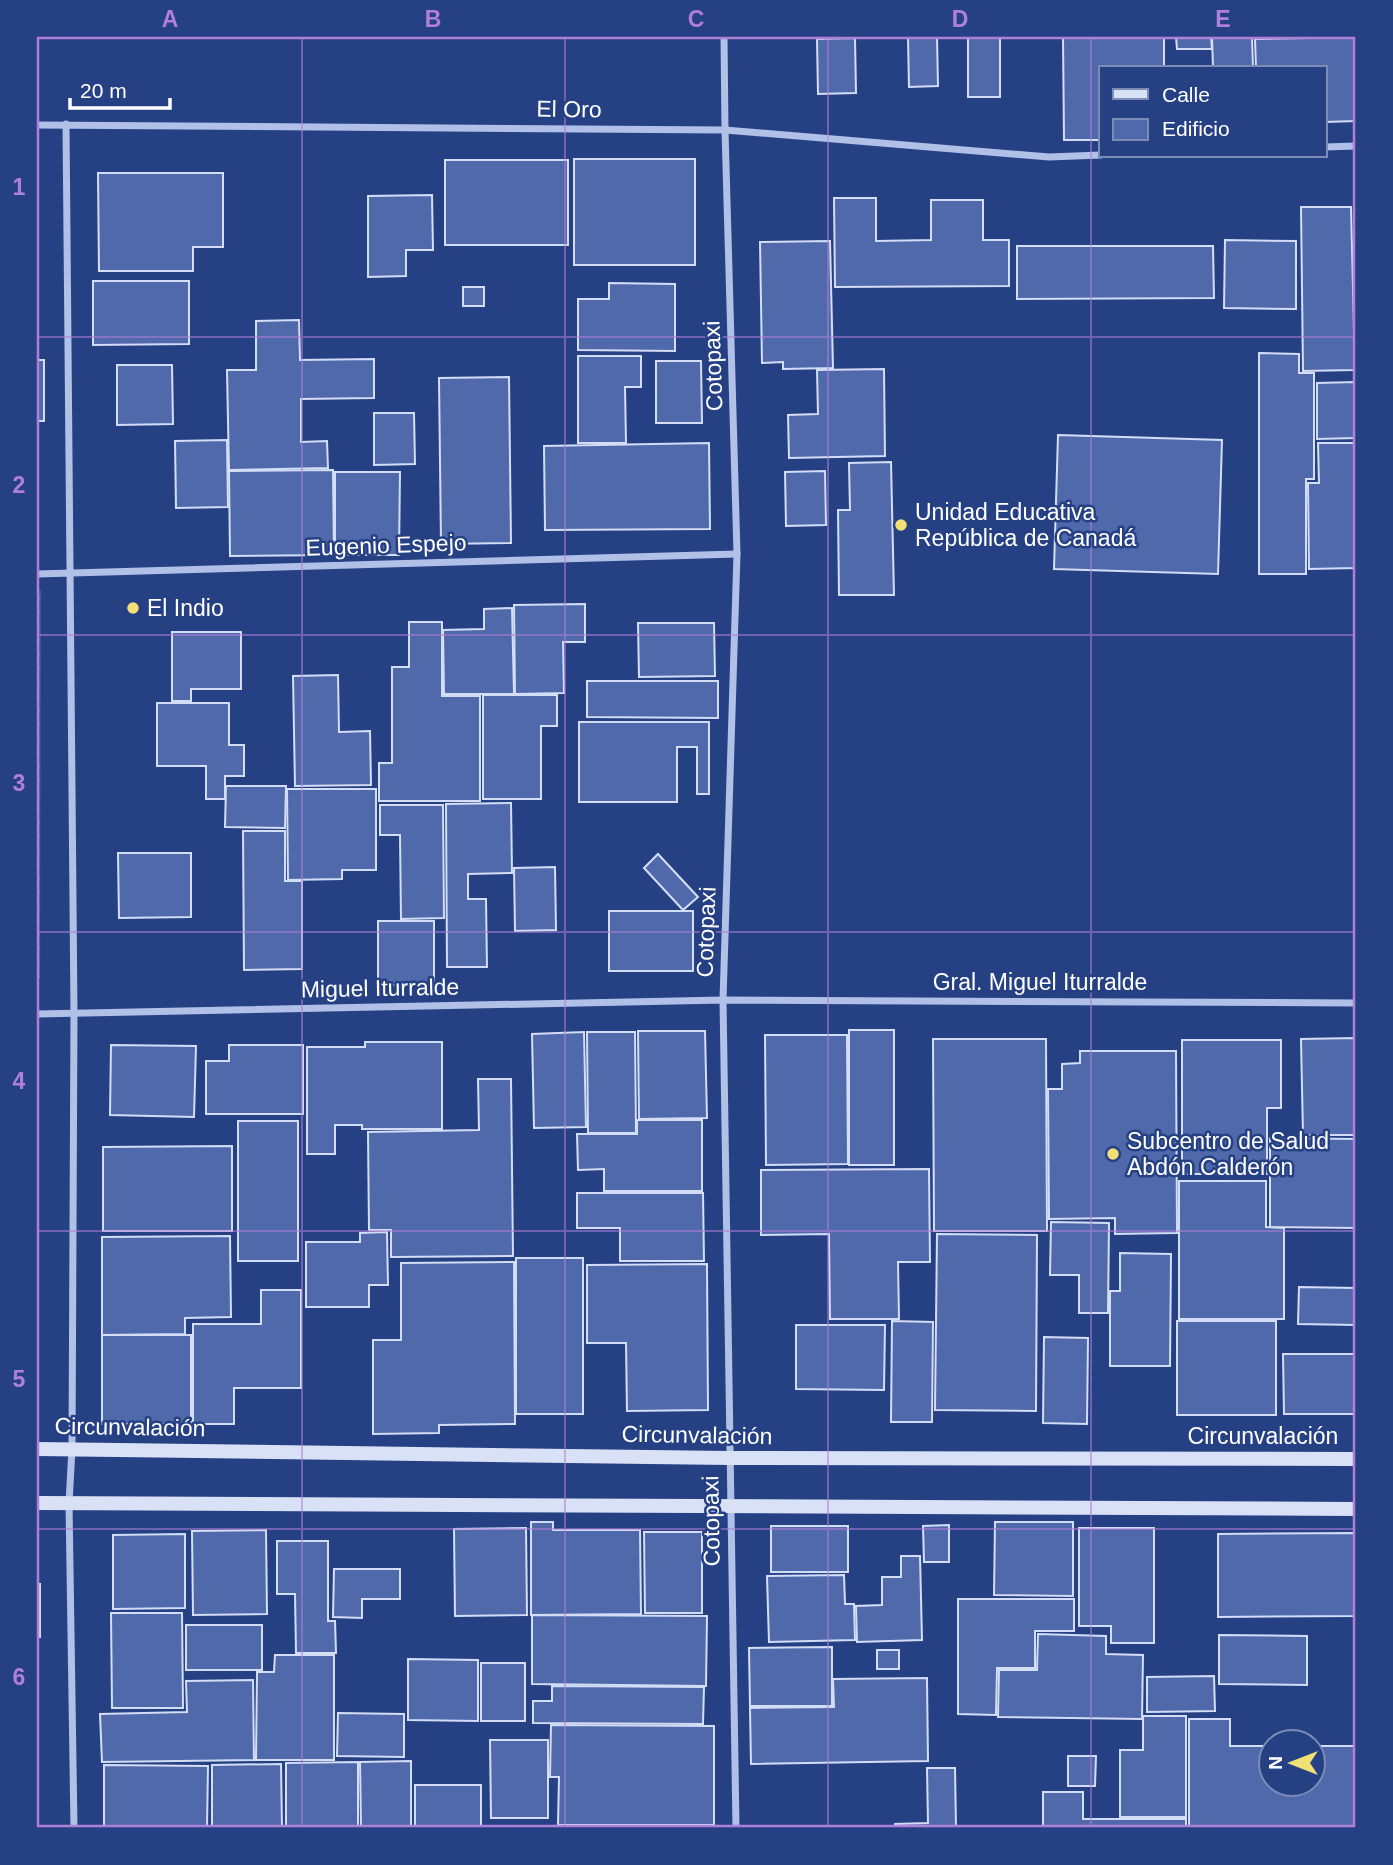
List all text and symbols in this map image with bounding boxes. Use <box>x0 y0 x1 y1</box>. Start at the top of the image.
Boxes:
text: A <box>162 6 178 32</box>
text: B <box>425 6 441 32</box>
text: C <box>688 6 704 32</box>
text: D <box>952 6 968 32</box>
text: E <box>1215 6 1231 32</box>
scale bar <box>70 66 170 110</box>
legend <box>1099 66 1326 158</box>
text: 20 m <box>80 79 127 102</box>
text: Calle <box>1162 83 1210 106</box>
street label: El Oro <box>536 95 602 123</box>
text: Edificio <box>1162 117 1230 140</box>
text: 1 <box>13 174 26 200</box>
street label: Cotopaxi <box>698 320 728 412</box>
text: 2 <box>13 472 25 498</box>
place label: Unidad Educativa República de Canadá <box>915 499 1136 551</box>
marker: Unidad Educativa República de Canadá <box>893 517 909 533</box>
street label: Eugenio Espejo <box>305 529 467 561</box>
place label: El Indio <box>147 595 224 621</box>
marker: El Indio <box>125 600 141 616</box>
text: 3 <box>13 770 25 796</box>
street label: Cotopaxi <box>691 886 721 978</box>
street label: Gral. Miguel Iturralde <box>933 969 1147 995</box>
street label: Miguel Iturralde <box>301 974 459 1002</box>
text: 4 <box>13 1068 26 1094</box>
place label: Subcentro de Salud Abdón Calderón <box>1127 1128 1329 1180</box>
marker: Subcentro de Salud Abdón Calderón <box>1105 1146 1121 1162</box>
text: 5 <box>13 1366 26 1392</box>
street label: Circunvalación <box>54 1413 206 1441</box>
street label: Circunvalación <box>621 1421 773 1449</box>
street label: Circunvalación <box>1188 1423 1338 1449</box>
street label: Cotopaxi <box>697 1475 725 1567</box>
text: 6 <box>13 1664 25 1690</box>
north arrow <box>1256 1728 1326 1798</box>
text: N <box>1265 1756 1286 1770</box>

